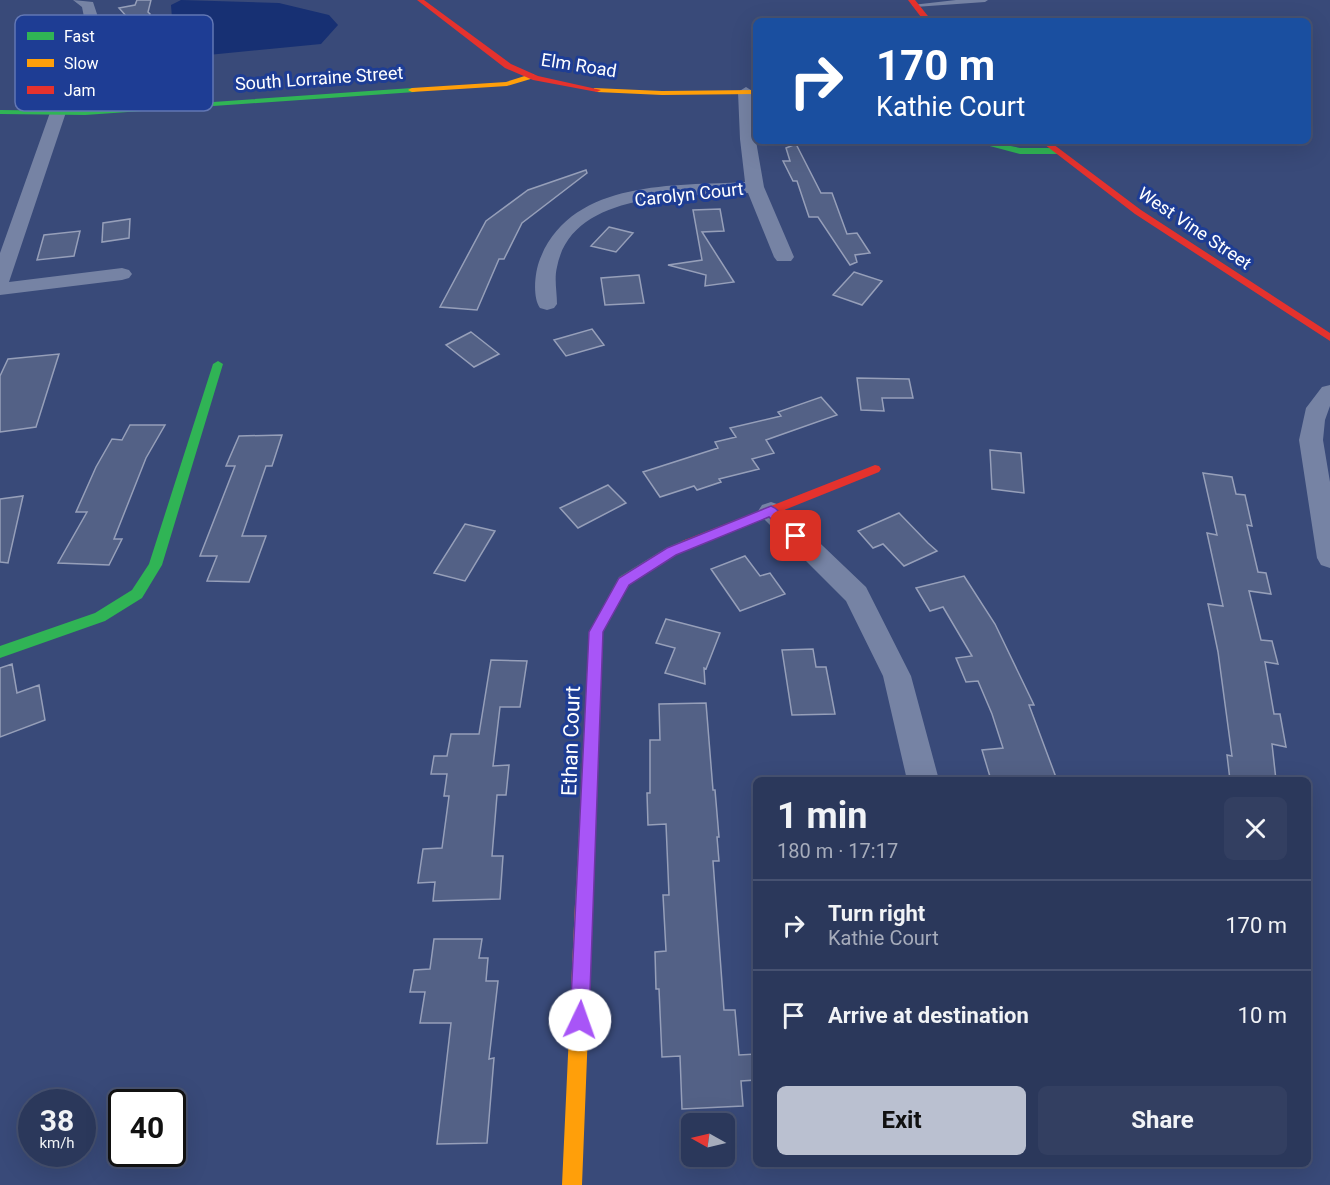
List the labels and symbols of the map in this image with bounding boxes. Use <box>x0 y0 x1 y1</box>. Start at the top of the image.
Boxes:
legend <box>15 15 213 111</box>
text: Fast <box>64 27 95 46</box>
street label: Elm Road <box>540 49 618 81</box>
text: Slow <box>64 54 99 73</box>
street label: South Lorraine Street <box>234 62 404 94</box>
text: Jam <box>64 81 96 100</box>
street label: Carolyn Court <box>634 178 745 210</box>
street label: West Vine Street <box>1134 182 1256 274</box>
pin <box>770 510 821 561</box>
street label: Ethan Court <box>557 685 585 797</box>
position arrow <box>548 988 612 1052</box>
speed limit sign: 40 <box>108 1089 186 1167</box>
north arrow <box>681 1113 735 1167</box>

